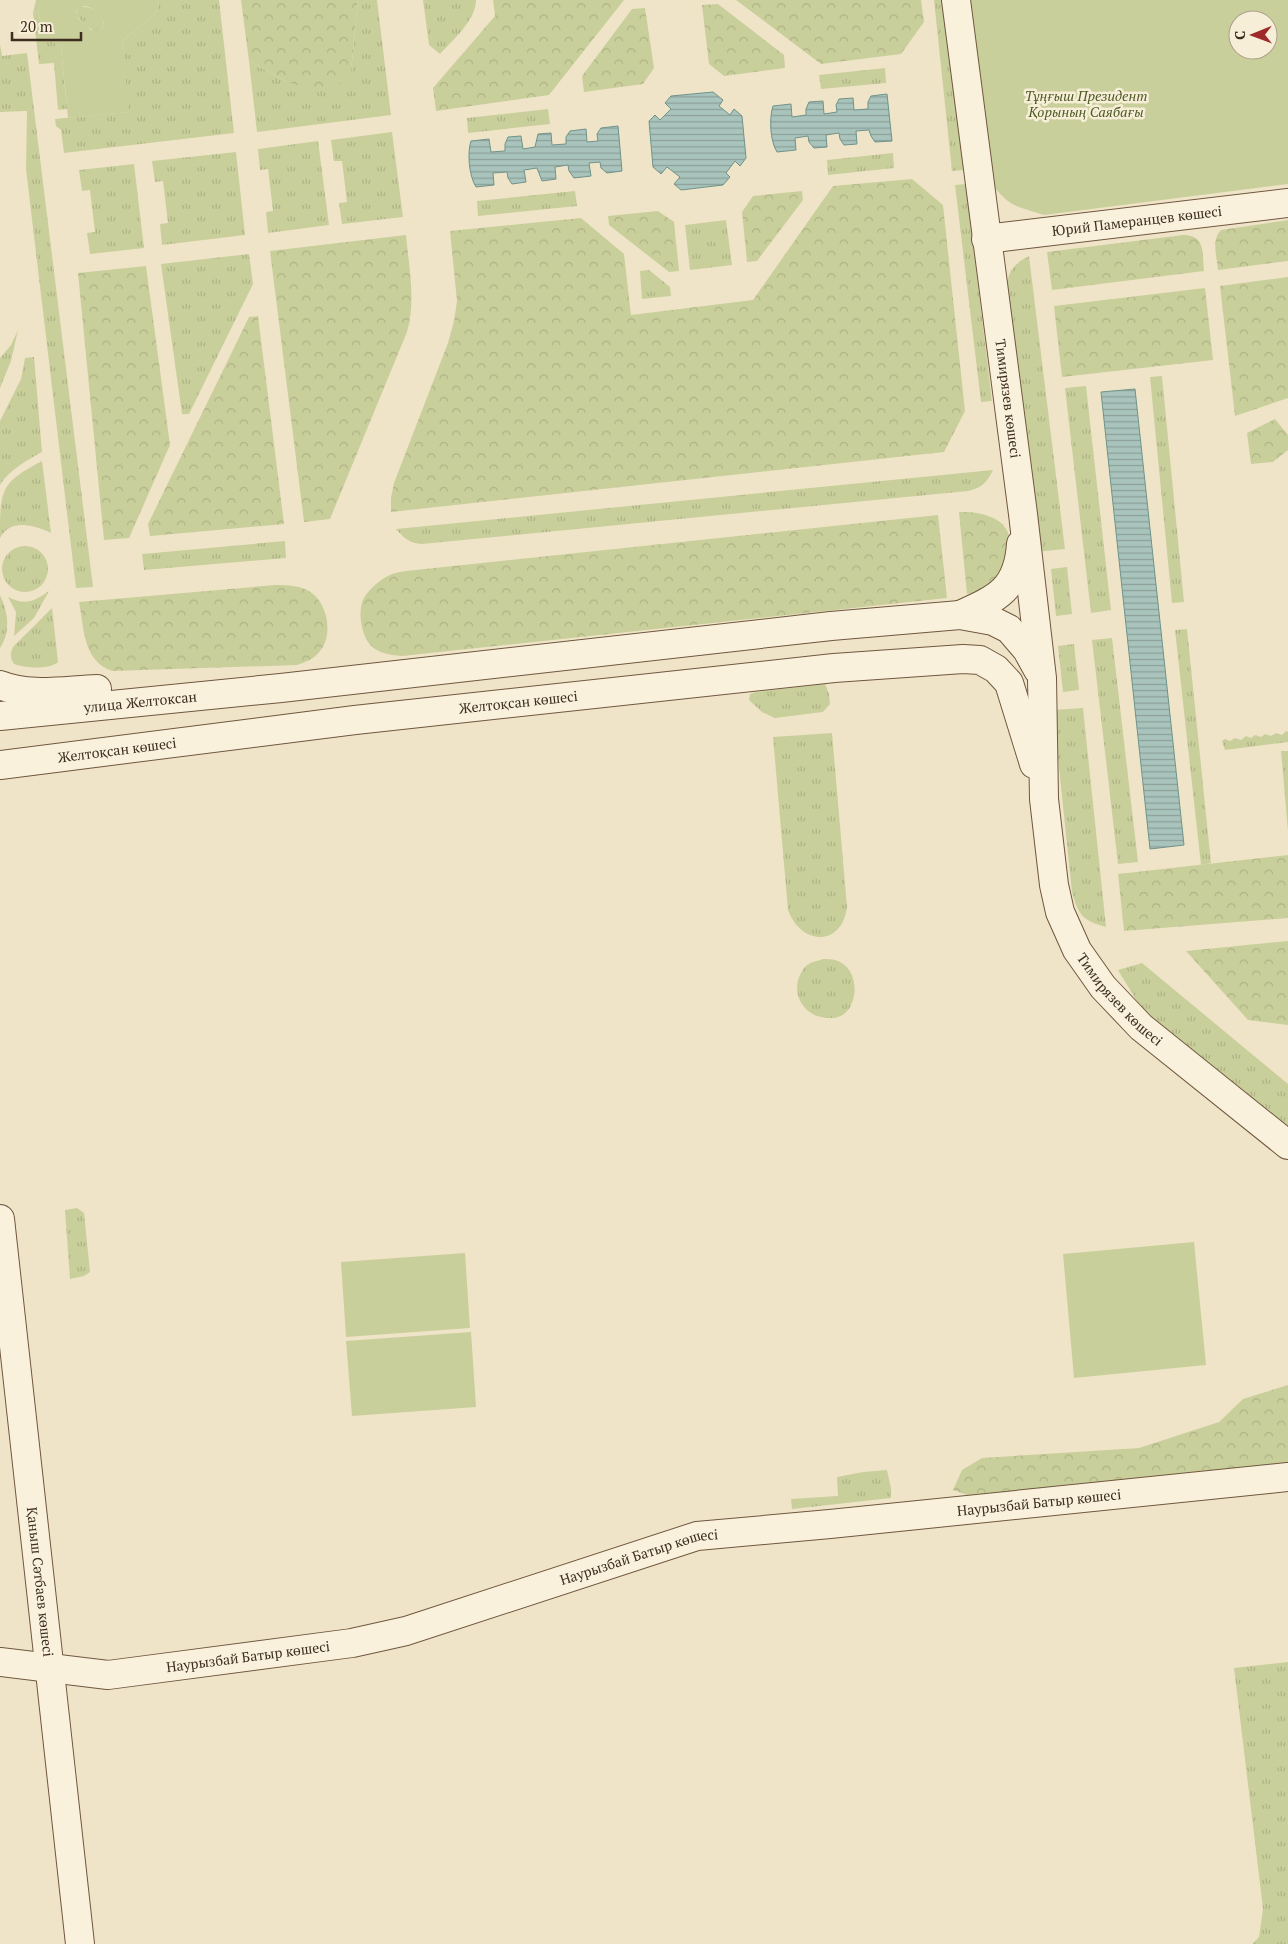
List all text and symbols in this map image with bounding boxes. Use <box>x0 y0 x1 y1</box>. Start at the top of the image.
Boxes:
scale bar <box>12 10 81 42</box>
north arrow <box>1228 10 1278 60</box>
text: 20 m <box>20 16 53 36</box>
text: С <box>1230 31 1249 40</box>
park label: Тұңғыш Президент Қорының Саябағы <box>1025 86 1147 121</box>
street label: Юрий Памеранцев көшесі <box>1051 201 1223 240</box>
street label: Тимирязев көшесі <box>991 338 1026 459</box>
street label: улица Желтоксан <box>82 686 198 717</box>
street label: Желтоқсан көшесі <box>458 686 579 718</box>
street label: Желтоқсан көшесі <box>56 733 178 767</box>
street label: Тимирязев көшесі <box>1073 949 1167 1050</box>
street label: Наурызбай Батыр көшесі <box>956 1484 1122 1520</box>
street label: Қаныш Сәтбаев көшесі <box>23 1506 58 1658</box>
street label: Наурызбай Батыр көшесі <box>557 1524 719 1589</box>
street label: Наурызбай Батыр көшесі <box>165 1636 331 1676</box>

